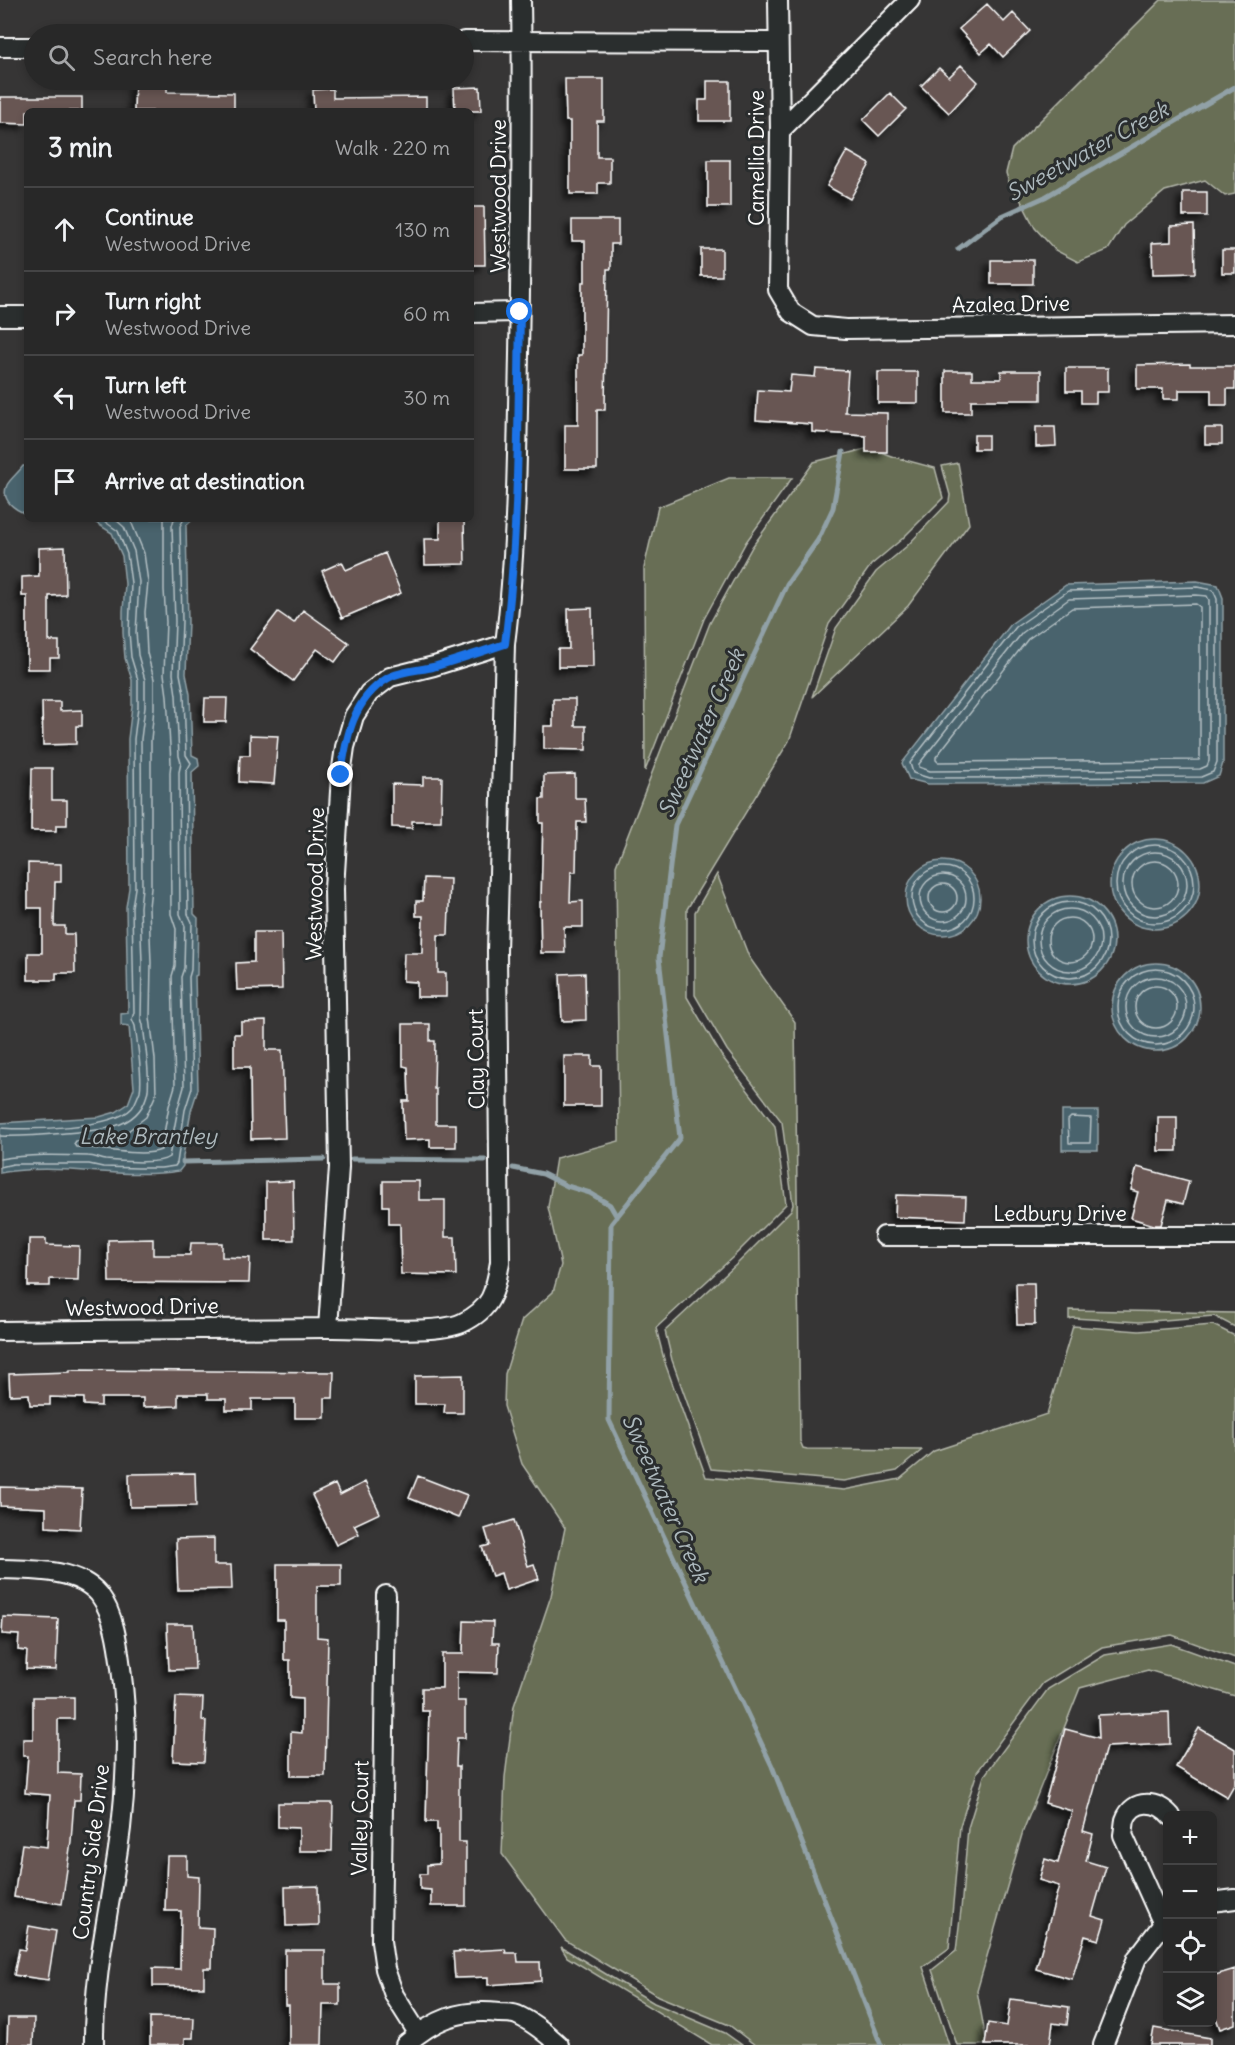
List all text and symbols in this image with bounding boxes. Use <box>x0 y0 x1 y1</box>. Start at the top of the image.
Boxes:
search box <box>24 24 474 90</box>
icon: search <box>45 41 78 74</box>
text: Search here <box>93 43 212 71</box>
street label: Camellia Drive <box>743 90 770 226</box>
water label: Sweetwater Creek <box>1001 94 1175 207</box>
street label: Westwood Drive <box>485 119 512 273</box>
text: 3 min <box>48 131 113 164</box>
text: Walk · 220 m <box>335 135 450 160</box>
text: Continue <box>105 203 194 231</box>
icon: ahead <box>48 213 81 246</box>
text: 130 m <box>395 217 450 242</box>
text: Westwood Drive <box>105 231 251 256</box>
text: Turn right <box>105 287 201 315</box>
street label: Azalea Drive <box>952 289 1070 319</box>
icon: right <box>48 297 81 330</box>
route start <box>506 298 532 324</box>
text: 60 m <box>403 301 450 326</box>
text: Westwood Drive <box>105 315 251 340</box>
text: Turn left <box>105 371 186 399</box>
icon: left <box>48 381 81 414</box>
text: 30 m <box>403 385 450 410</box>
text: Westwood Drive <box>105 399 251 424</box>
icon: arrive <box>48 465 81 498</box>
text: Arrive at destination <box>105 467 305 495</box>
water label: Sweetwater Creek <box>651 643 751 821</box>
route end <box>327 761 353 787</box>
street label: Westwood Drive <box>300 807 330 961</box>
street label: Clay Court <box>462 1008 490 1110</box>
water label: Lake Brantley <box>79 1122 218 1150</box>
street label: Ledbury Drive <box>993 1200 1127 1227</box>
street label: Westwood Drive <box>65 1292 219 1322</box>
water label: Sweetwater Creek <box>616 1410 716 1588</box>
street label: Valley Court <box>345 1760 375 1876</box>
street label: Country Side Drive <box>67 1763 115 1941</box>
map controls <box>1163 1811 1217 2027</box>
button: + <box>1163 1811 1217 1865</box>
button: − <box>1163 1865 1217 1919</box>
button: locate <box>1163 1919 1217 1973</box>
button: layers <box>1163 1973 1217 2027</box>

